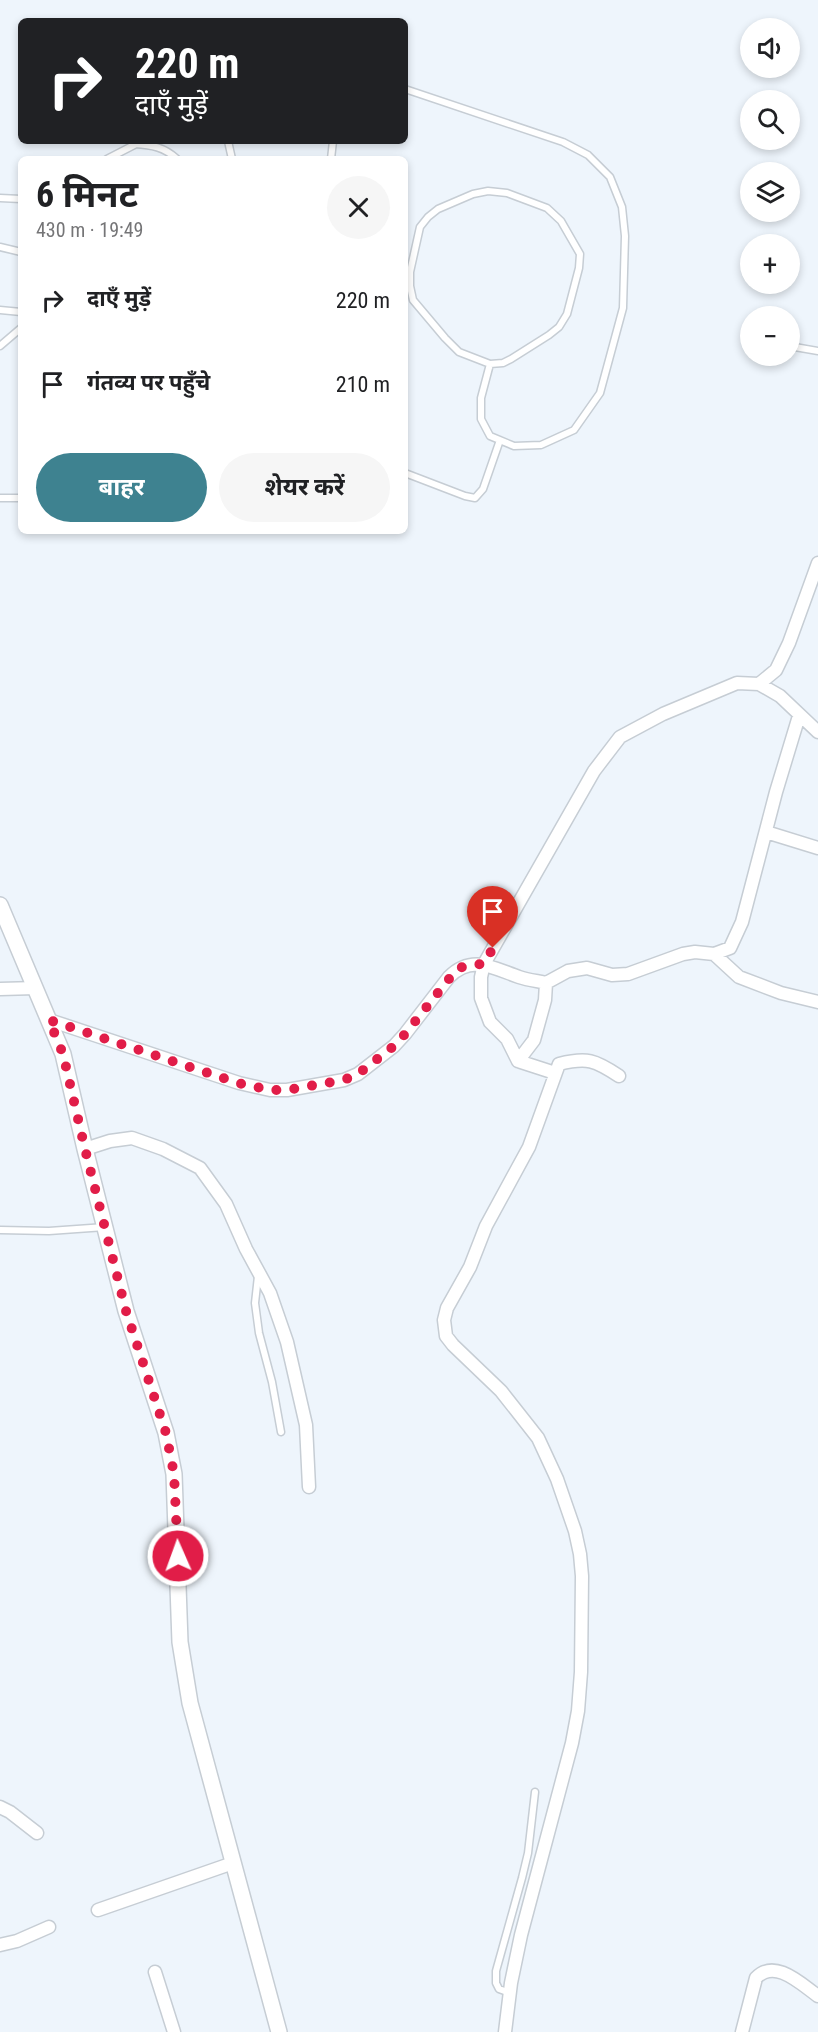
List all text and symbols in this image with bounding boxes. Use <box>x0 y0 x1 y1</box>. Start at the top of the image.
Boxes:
map controls <box>740 18 800 366</box>
button: sound <box>740 18 800 78</box>
text: 220 m <box>135 39 240 88</box>
icon: right <box>36 42 114 120</box>
text: दाएँ मुड़ें <box>135 89 208 121</box>
button: search <box>740 90 800 150</box>
button: layers <box>740 162 800 222</box>
text: 6 मिनट <box>36 174 138 216</box>
button: close <box>327 176 390 239</box>
text: 430 m · 19:49 <box>36 218 143 242</box>
button: + <box>740 234 800 294</box>
icon: right <box>36 284 69 317</box>
text: दाएँ मुड़ें <box>87 286 151 311</box>
text: 220 m <box>336 288 390 313</box>
button: − <box>740 306 800 366</box>
icon: arrive <box>36 368 69 401</box>
text: गंतव्य पर पहुँचे <box>87 370 210 395</box>
text: 210 m <box>336 372 390 397</box>
button: बाहर <box>36 453 207 522</box>
button: शेयर करें <box>219 453 390 522</box>
pin <box>467 886 518 948</box>
icon: arrive <box>476 895 509 928</box>
position arrow <box>146 1524 210 1588</box>

